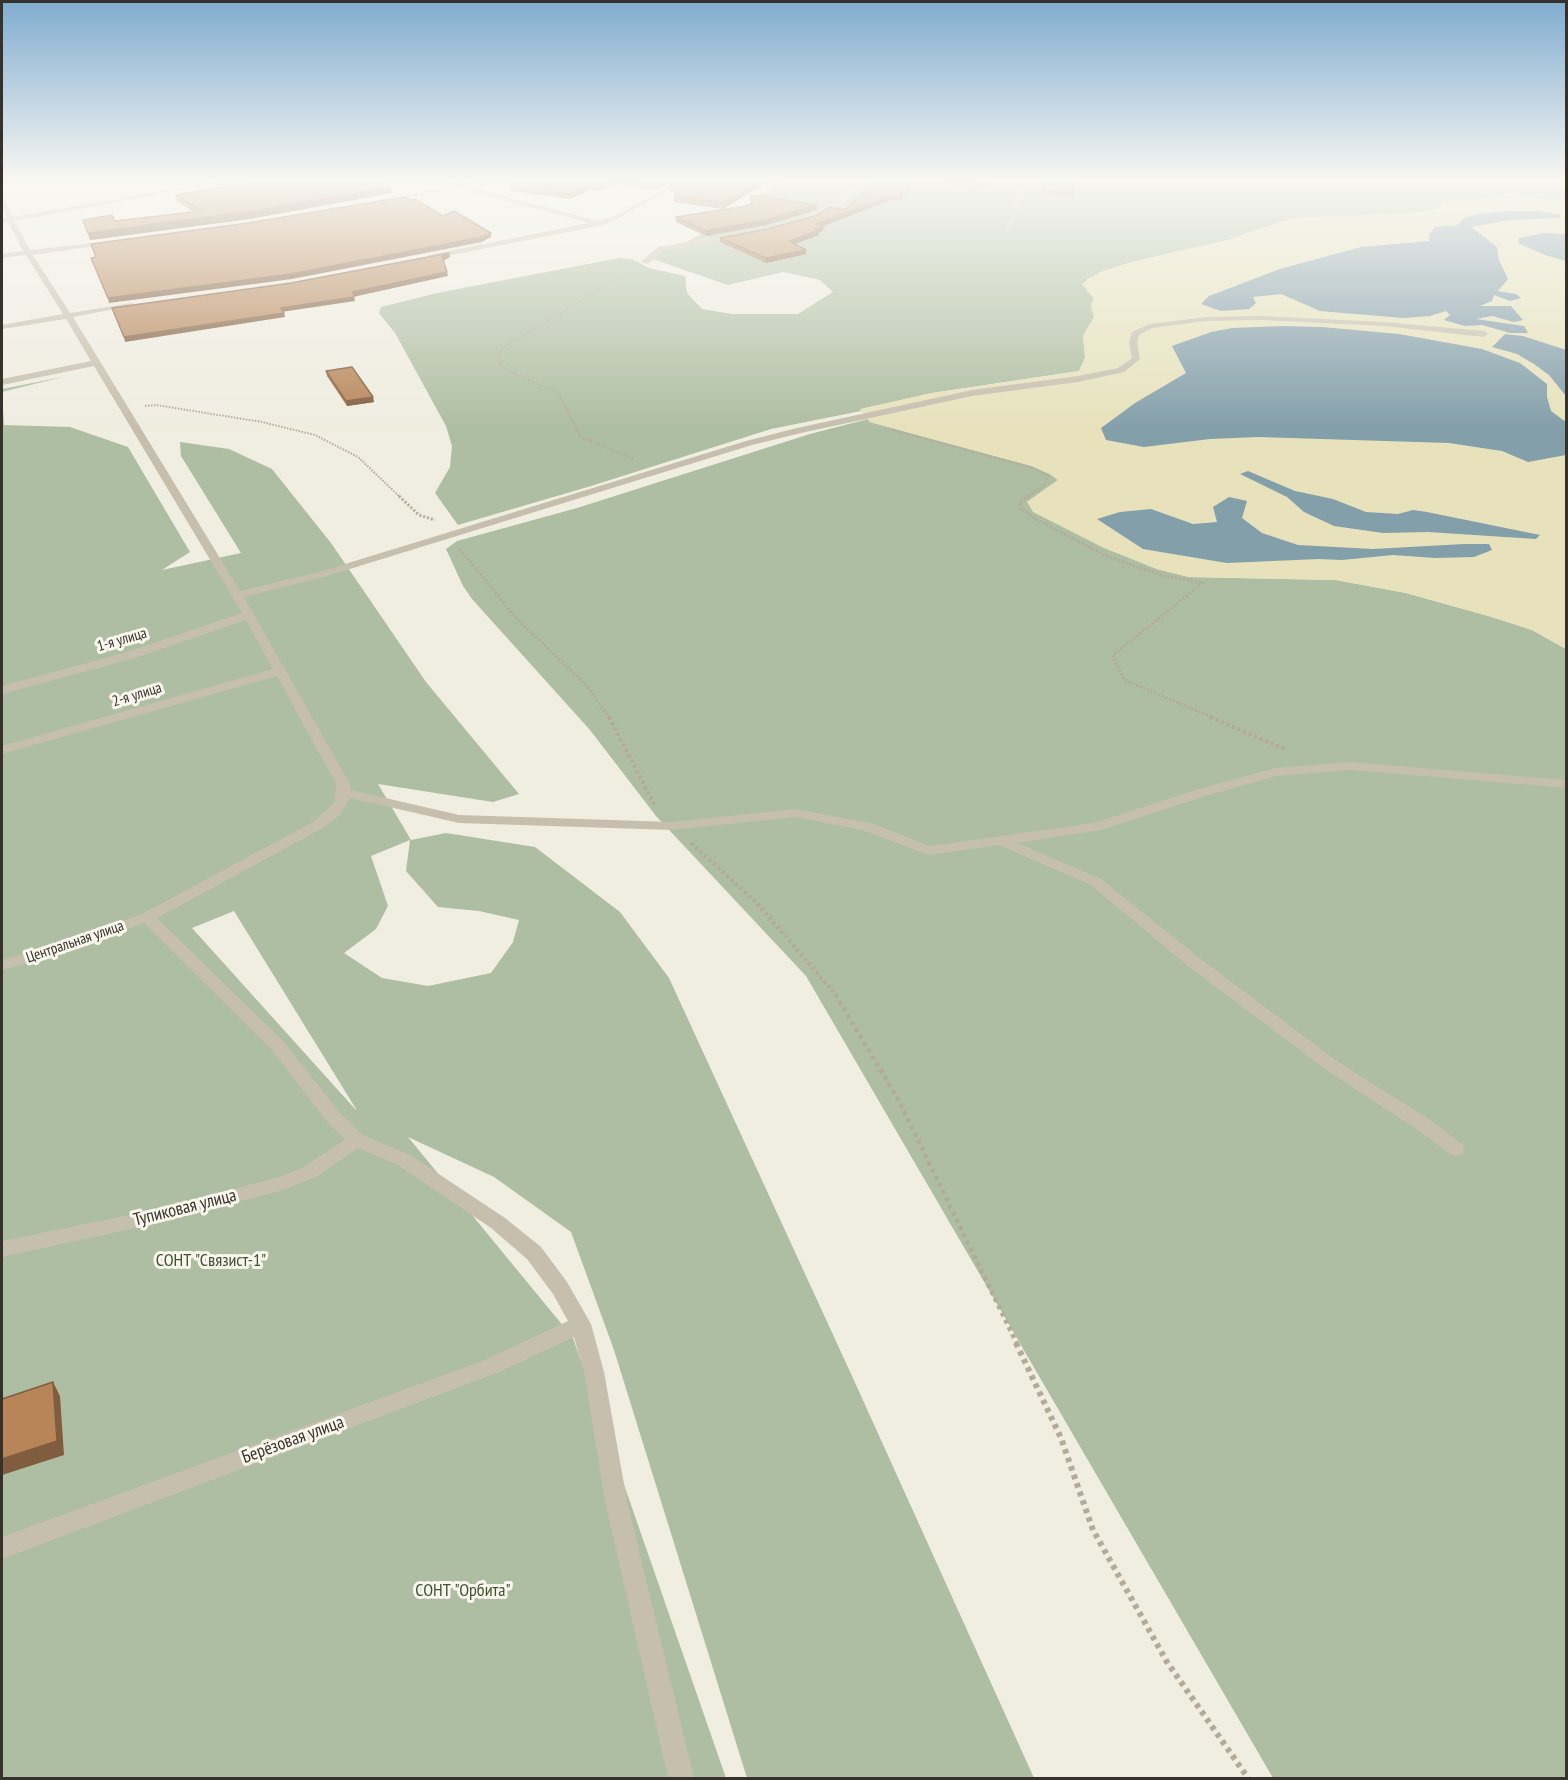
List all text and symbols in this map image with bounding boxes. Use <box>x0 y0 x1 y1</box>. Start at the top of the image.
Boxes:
street label: 1-я улица <box>95 624 149 656</box>
street label: 2-я улица <box>110 679 164 711</box>
street label: Центральная улица <box>24 917 126 967</box>
street label: Тупиковая улица <box>131 1185 239 1231</box>
park label: СОНТ "Связист-1" <box>156 1250 266 1272</box>
street label: Берёзовая улица <box>239 1412 347 1468</box>
park label: СОНТ "Орбита" <box>415 1580 511 1602</box>

